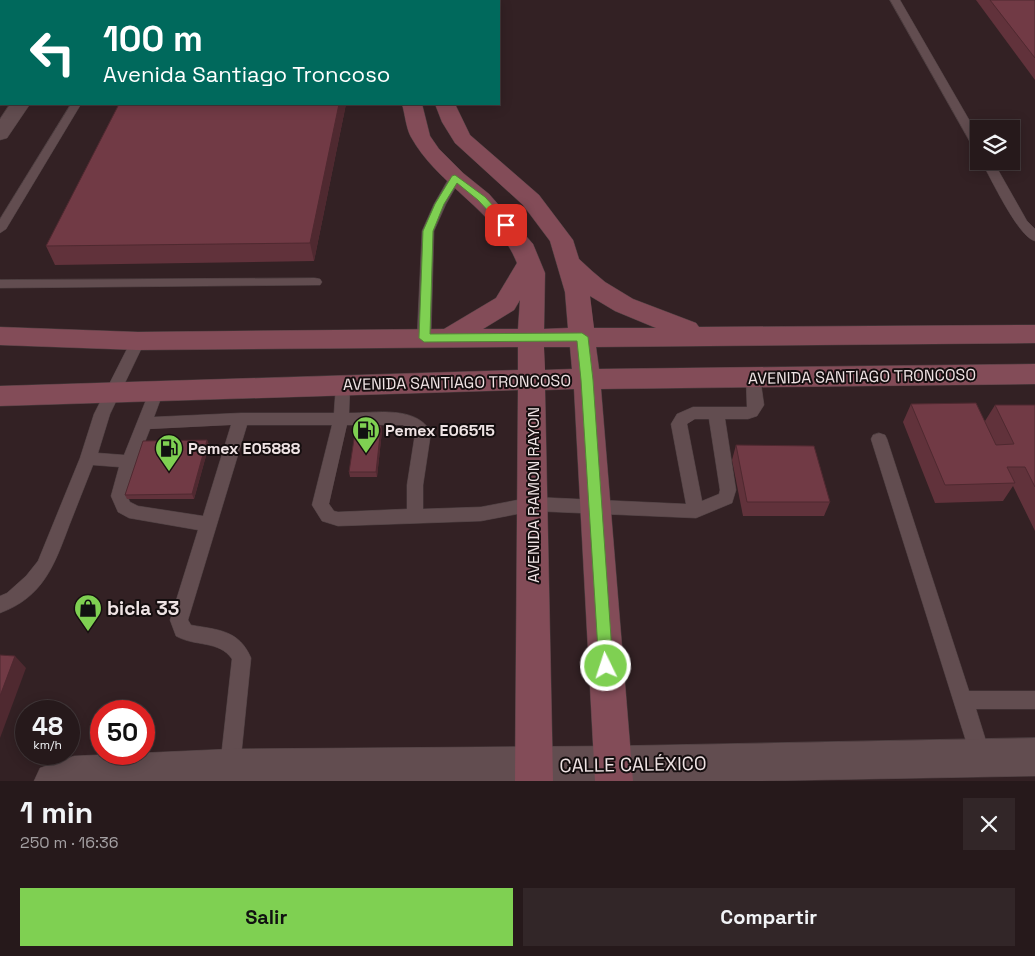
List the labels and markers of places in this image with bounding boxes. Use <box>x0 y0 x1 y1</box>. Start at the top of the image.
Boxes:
pin <box>485 204 527 246</box>
fuel station icon: Pemex E06515 <box>351 415 381 454</box>
place label: Pemex E06515 <box>385 420 495 441</box>
fuel station icon: Pemex E05888 <box>154 433 184 472</box>
place label: Pemex E05888 <box>188 438 301 459</box>
shop icon: bicla 33 <box>73 593 103 632</box>
place label: bicla 33 <box>107 596 179 621</box>

